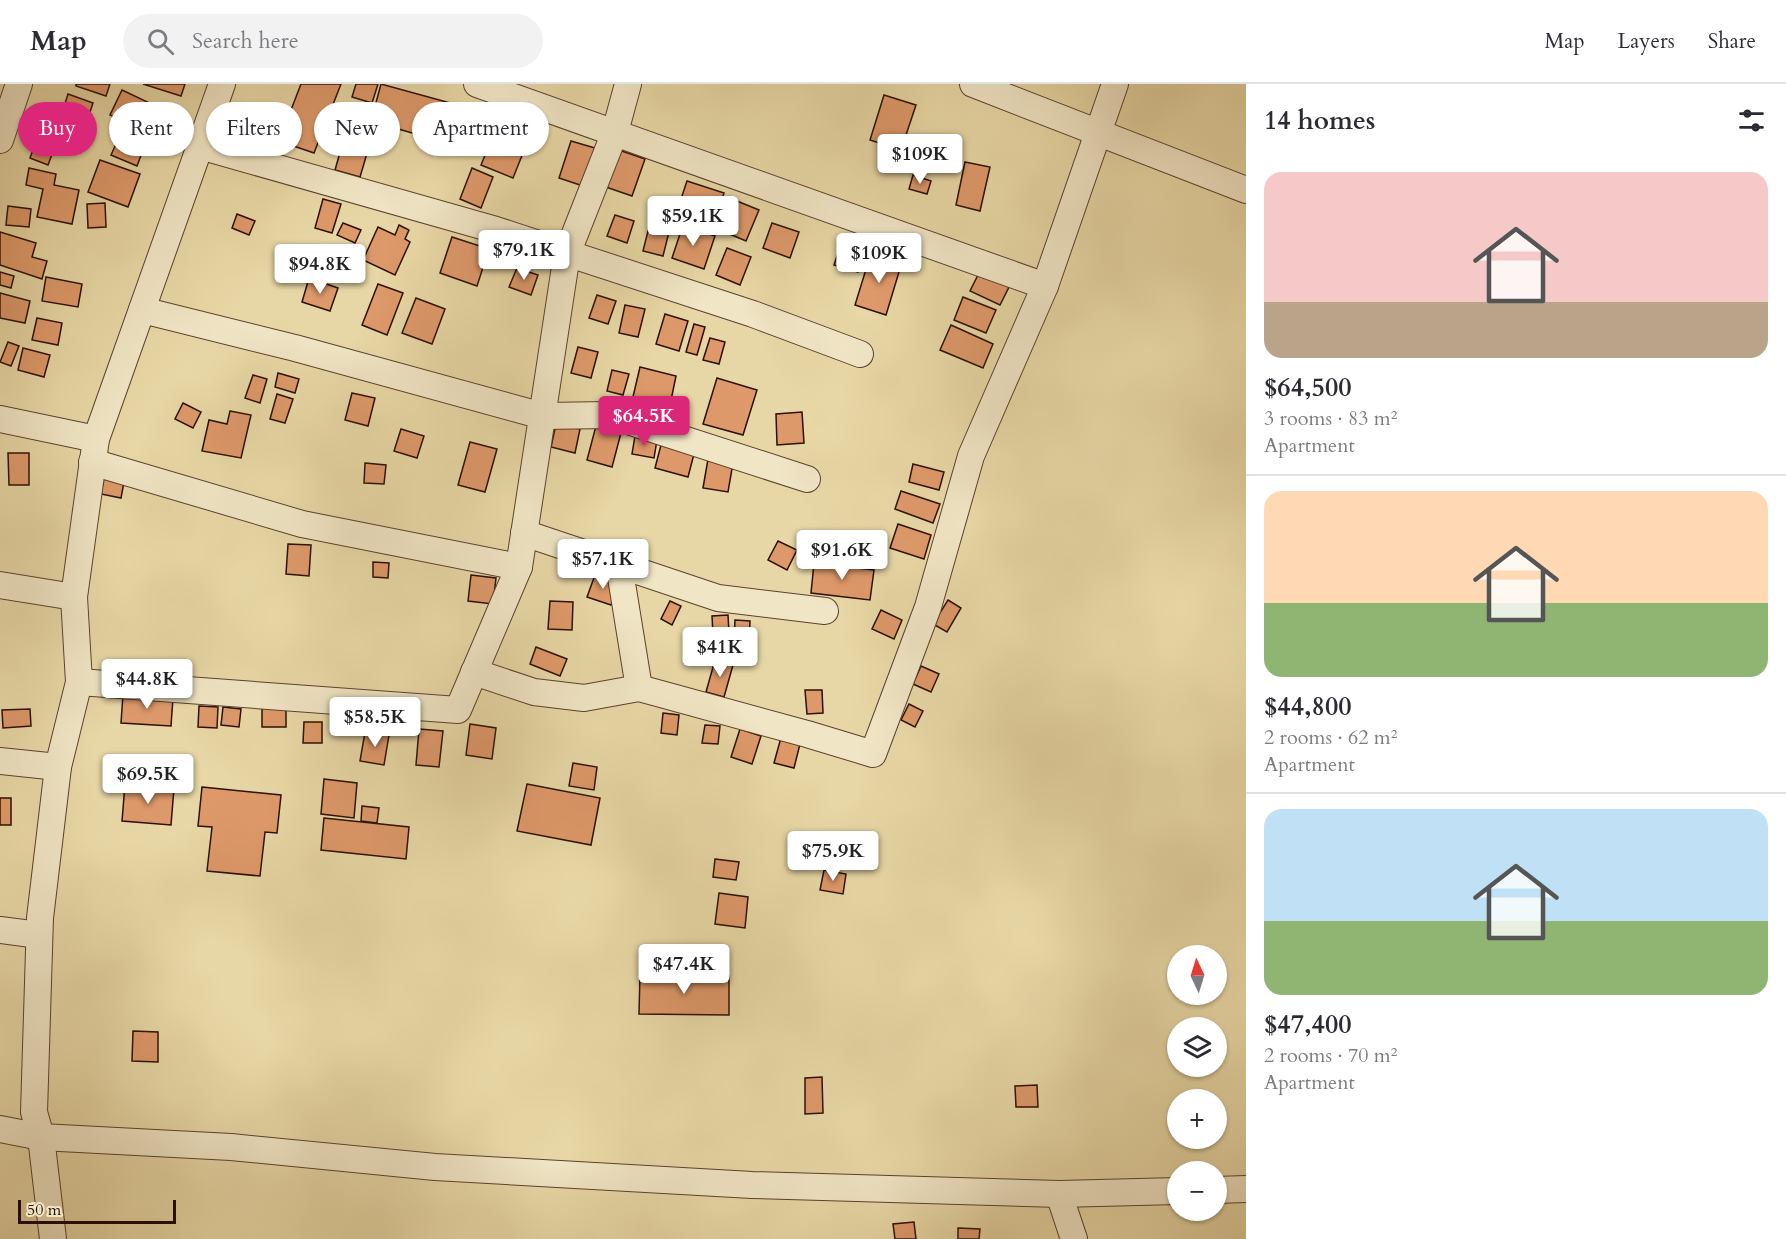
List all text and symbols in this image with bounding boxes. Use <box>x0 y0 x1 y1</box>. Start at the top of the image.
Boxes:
search box <box>123 14 543 68</box>
text: Map <box>30 22 87 60</box>
icon: search <box>144 25 177 58</box>
text: Search here <box>192 26 299 56</box>
text: Map <box>1545 27 1585 56</box>
text: Layers <box>1618 27 1675 56</box>
text: Share <box>1708 27 1756 56</box>
chip: Buy <box>18 102 97 156</box>
chip: Rent <box>109 102 194 156</box>
chip: Filters <box>206 102 302 156</box>
chip: New <box>314 102 400 156</box>
chip: Apartment <box>412 102 549 156</box>
text: 14 homes <box>1264 103 1375 138</box>
icon: filters <box>1735 104 1768 137</box>
pin: $109K <box>878 134 962 185</box>
text: $109K <box>891 140 949 167</box>
pin: $59.1K <box>644 196 742 247</box>
text: $59.1K <box>662 202 724 229</box>
icon: home <box>1462 211 1570 319</box>
pin: $79.1K <box>475 230 573 281</box>
pin: $109K <box>837 233 921 284</box>
text: $79.1K <box>493 236 555 263</box>
text: $109K <box>850 239 908 266</box>
pin: $94.8K <box>271 244 369 295</box>
text: $94.8K <box>289 250 351 277</box>
text: $64,500 <box>1264 370 1352 405</box>
pin: $64.5K <box>595 396 693 447</box>
text: $64.5K <box>613 402 675 429</box>
text: 3 rooms · 83 m² <box>1264 405 1397 432</box>
text: Apartment <box>1264 432 1355 459</box>
pin: $91.6K <box>793 530 891 581</box>
icon: home <box>1462 530 1570 638</box>
text: $91.6K <box>811 536 873 563</box>
pin: $57.1K <box>554 539 652 590</box>
text: $57.1K <box>572 545 634 572</box>
pin: $41K <box>684 627 756 678</box>
text: $41K <box>697 633 743 660</box>
pin: $44.8K <box>98 659 196 710</box>
text: $44.8K <box>116 665 178 692</box>
text: $44,800 <box>1264 689 1352 724</box>
pin: $58.5K <box>326 697 424 748</box>
text: $58.5K <box>344 703 406 730</box>
text: 2 rooms · 62 m² <box>1264 724 1397 751</box>
text: Apartment <box>1264 751 1355 778</box>
pin: $69.5K <box>99 754 197 805</box>
text: $69.5K <box>117 760 179 787</box>
pin: $75.9K <box>784 831 882 882</box>
text: $75.9K <box>802 837 864 864</box>
icon: home <box>1462 848 1570 956</box>
pin: $47.4K <box>635 944 733 995</box>
north arrow <box>1167 945 1227 1005</box>
map controls <box>1167 945 1227 1221</box>
text: $47.4K <box>653 950 715 977</box>
text: $47,400 <box>1264 1007 1352 1042</box>
button: layers <box>1167 1017 1227 1077</box>
text: 2 rooms · 70 m² <box>1264 1042 1397 1069</box>
text: Apartment <box>1264 1069 1355 1096</box>
button: + <box>1167 1089 1227 1149</box>
button: − <box>1167 1161 1227 1221</box>
scale bar <box>18 1197 176 1224</box>
text: 50 m <box>27 1199 61 1221</box>

